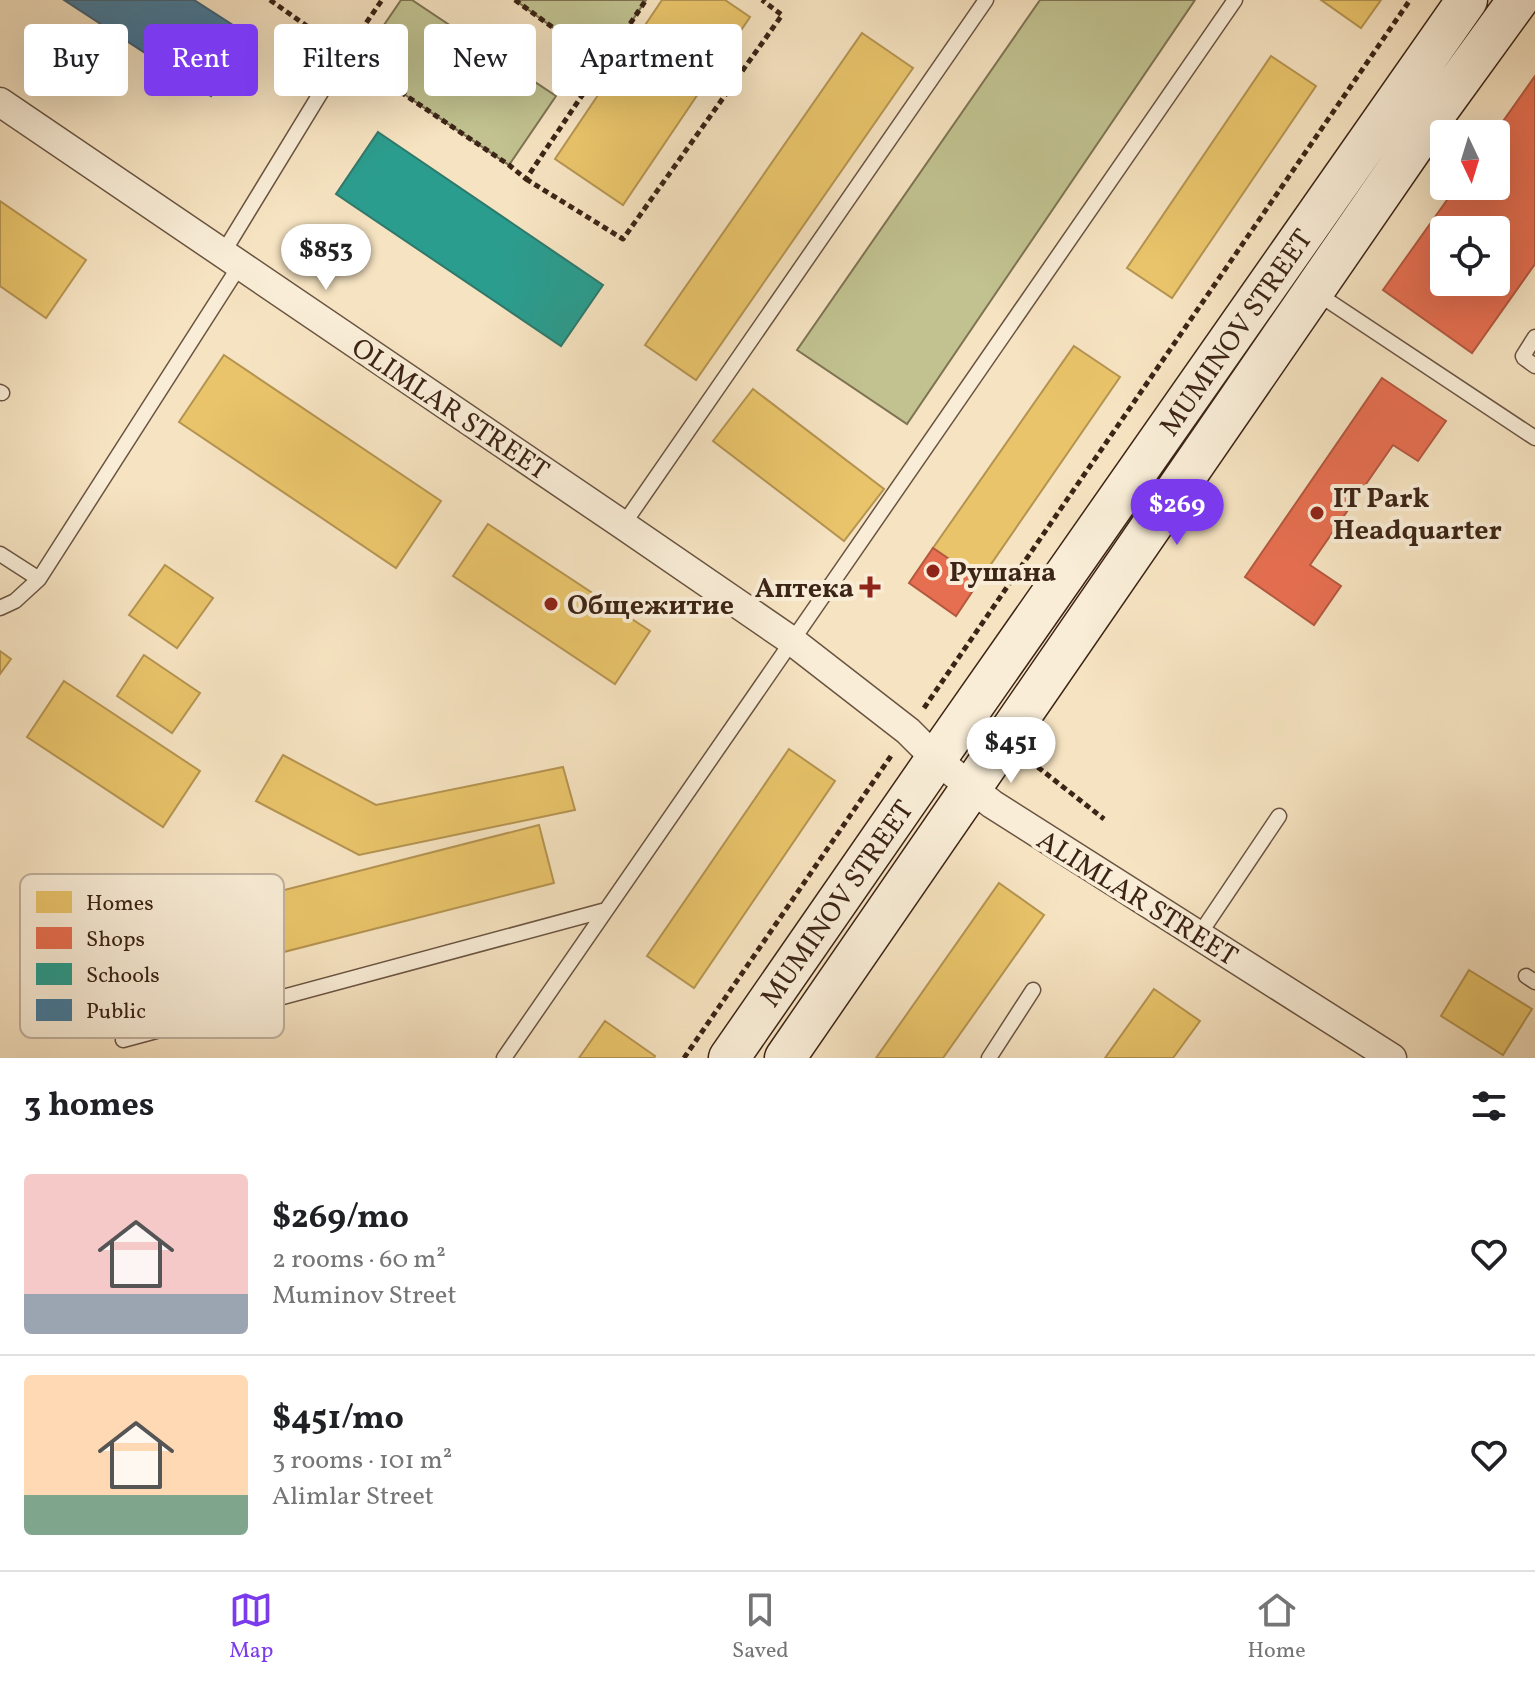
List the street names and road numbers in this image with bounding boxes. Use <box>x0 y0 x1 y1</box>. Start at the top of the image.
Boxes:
street label: MUMINOV STREET <box>1151 222 1323 445</box>
street label: OLIMLAR STREET <box>343 329 556 491</box>
street label: MUMINOV STREET <box>752 793 924 1016</box>
street label: АLIMLAR STREET <box>1029 822 1245 977</box>

